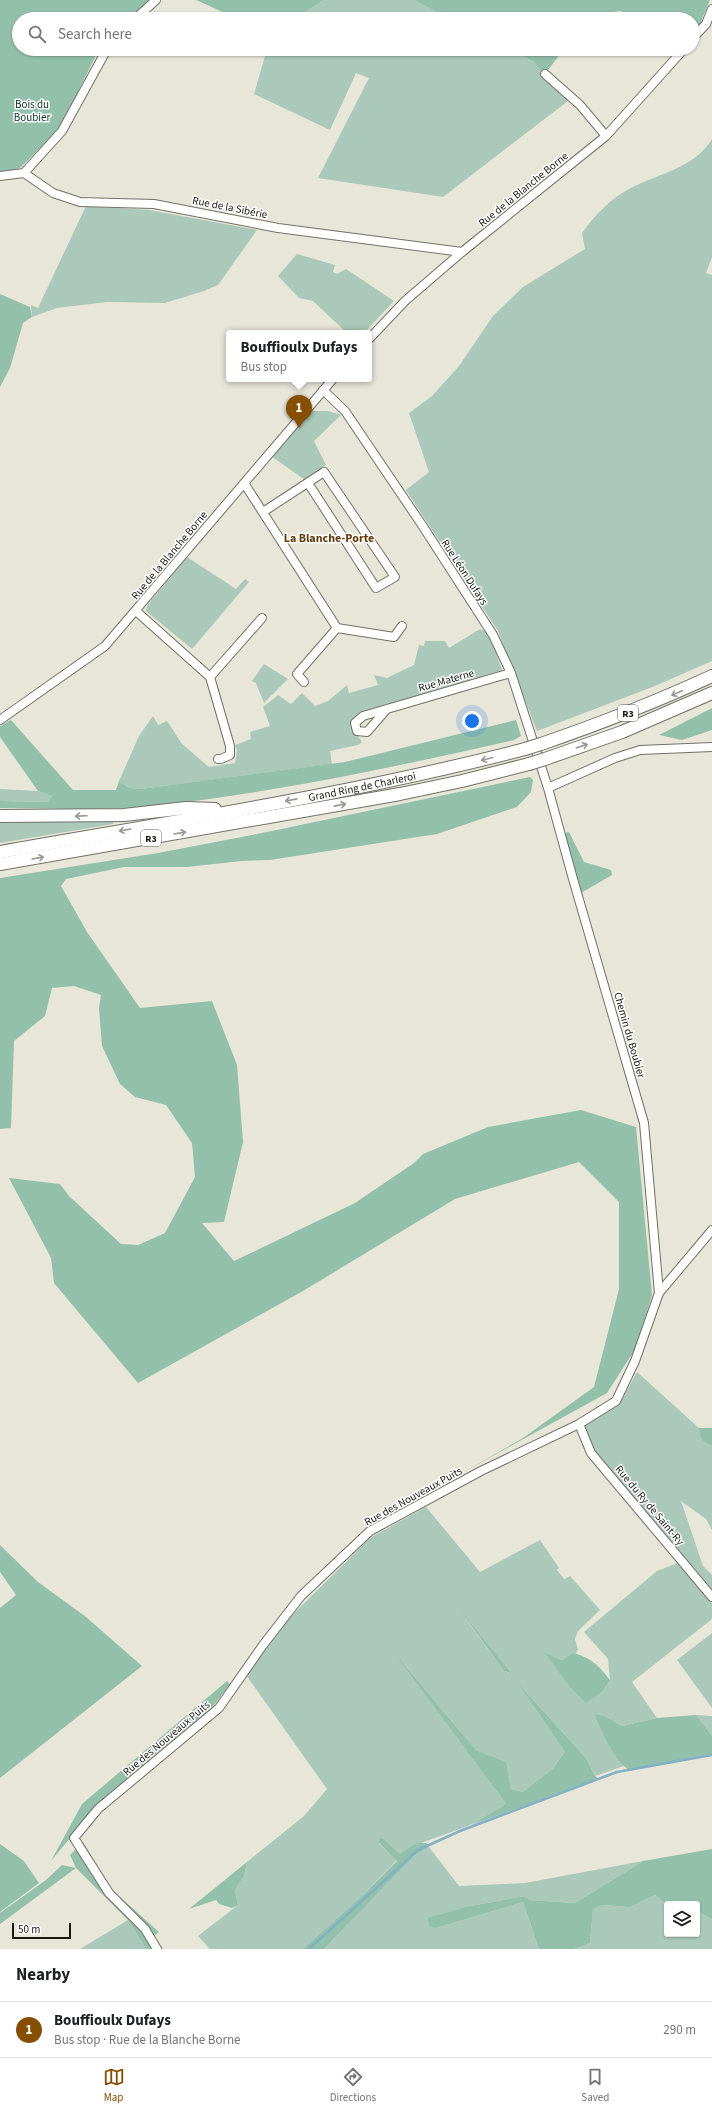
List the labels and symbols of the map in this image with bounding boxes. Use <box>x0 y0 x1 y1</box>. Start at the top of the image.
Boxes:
park label: Bois du Boubier <box>14 97 50 125</box>
street label: Rue de la Blanche Borne <box>475 148 572 230</box>
street label: Rue de la Sibérie <box>191 193 269 222</box>
pin: 1 <box>286 395 312 428</box>
street label: Rue de la Blanche Borne <box>128 507 211 603</box>
district label: La Blanche-Porte <box>284 530 374 547</box>
street label: Rue Léon Dufays <box>438 536 492 608</box>
street label: Rue Materne <box>416 665 476 696</box>
one-way arrow <box>671 690 683 697</box>
road number: R3 <box>618 705 638 721</box>
your location <box>462 711 482 731</box>
one-way arrow <box>575 742 588 749</box>
one-way arrow <box>481 756 494 763</box>
street label: Grand Ring de Charleroi <box>307 768 417 805</box>
one-way arrow <box>285 796 298 804</box>
one-way arrow <box>333 801 346 809</box>
one-way arrow <box>75 812 88 820</box>
one-way arrow <box>119 826 132 834</box>
one-way arrow <box>173 829 186 837</box>
road number: R3 <box>141 830 161 846</box>
one-way arrow <box>32 853 45 861</box>
street label: Chemin du Boubier <box>610 991 649 1080</box>
street label: Rue du Ry de Saint-Ry <box>612 1462 687 1548</box>
street label: Rue des Nouveaux Puits <box>362 1463 465 1530</box>
street label: Rue des Nouveaux Puits <box>120 1697 213 1779</box>
scale bar <box>12 1921 71 1940</box>

